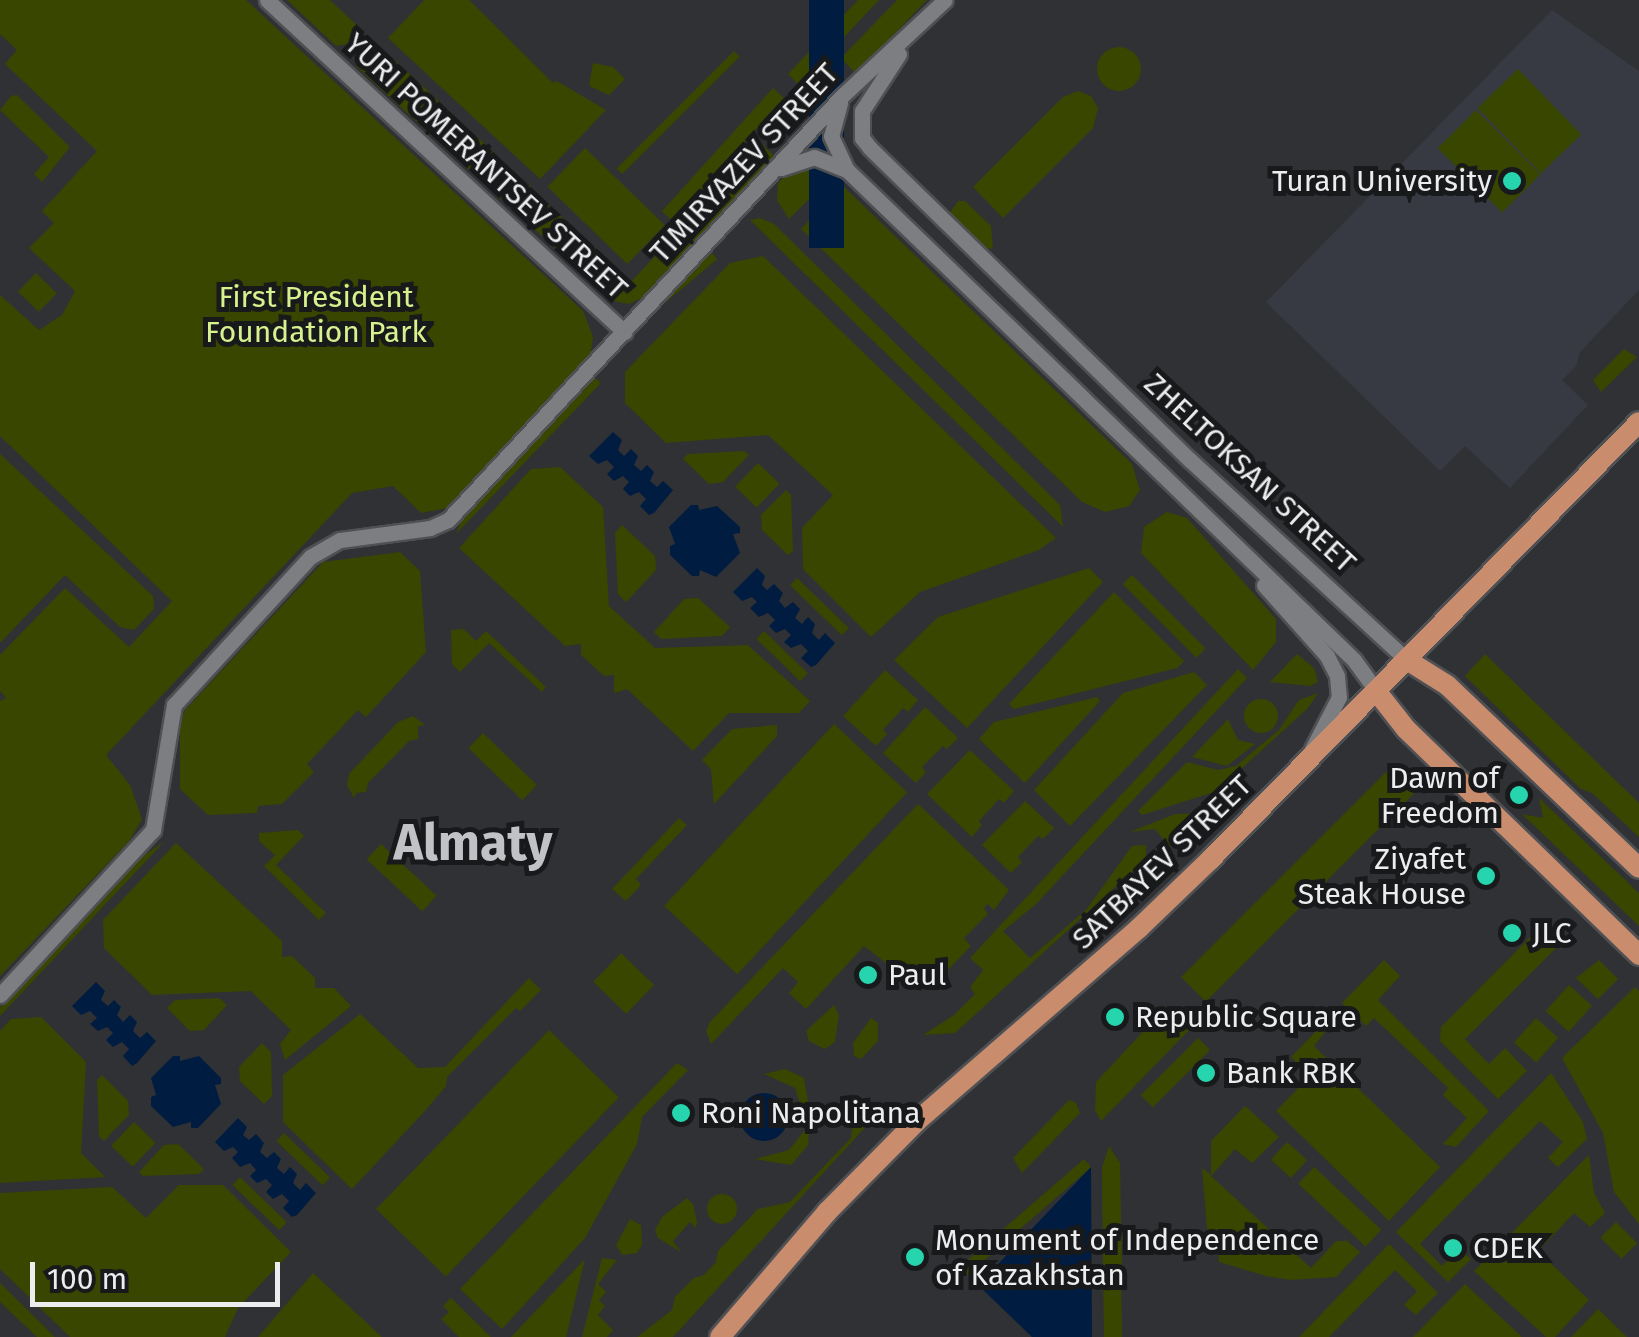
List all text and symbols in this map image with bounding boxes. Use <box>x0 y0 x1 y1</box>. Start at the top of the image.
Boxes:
street label: YURI POMERANTSEV STREET <box>337 26 635 306</box>
street label: TIMIRYAZEV STREET <box>642 56 846 270</box>
place label: Turan University <box>1272 163 1492 199</box>
marker: Turan University <box>1501 170 1523 192</box>
park label: First President Foundation Park <box>205 279 427 350</box>
street label: ZHELTOKSAN STREET <box>1137 366 1363 580</box>
place label: Dawn of Freedom <box>1381 760 1499 830</box>
street label: SATBAYEV STREET <box>1065 767 1259 957</box>
marker: Dawn of Freedom <box>1508 784 1530 806</box>
district label: Almaty <box>394 814 552 874</box>
place label: Ziyafet Steak House <box>1298 841 1466 912</box>
marker: Ziyafet Steak House <box>1475 865 1497 887</box>
place label: JLC <box>1532 915 1572 951</box>
marker: JLC <box>1501 922 1523 944</box>
place label: Paul <box>888 957 946 993</box>
marker: Paul <box>857 964 879 986</box>
place label: Republic Square <box>1135 999 1357 1035</box>
marker: Republic Square <box>1104 1006 1126 1028</box>
place label: Bank RBK <box>1226 1055 1356 1091</box>
marker: Bank RBK <box>1195 1062 1217 1084</box>
place label: Roni Napolitana <box>701 1095 920 1131</box>
marker: Roni Napolitana <box>670 1102 692 1124</box>
place label: Monument of Independence of Kazakhstan <box>935 1222 1319 1292</box>
place label: CDEK <box>1473 1230 1543 1266</box>
marker: CDEK <box>1442 1237 1464 1259</box>
scale bar <box>35 1242 285 1304</box>
marker: Monument of Independence of Kazakhstan <box>904 1246 926 1268</box>
text: 100 m <box>47 1261 127 1297</box>

